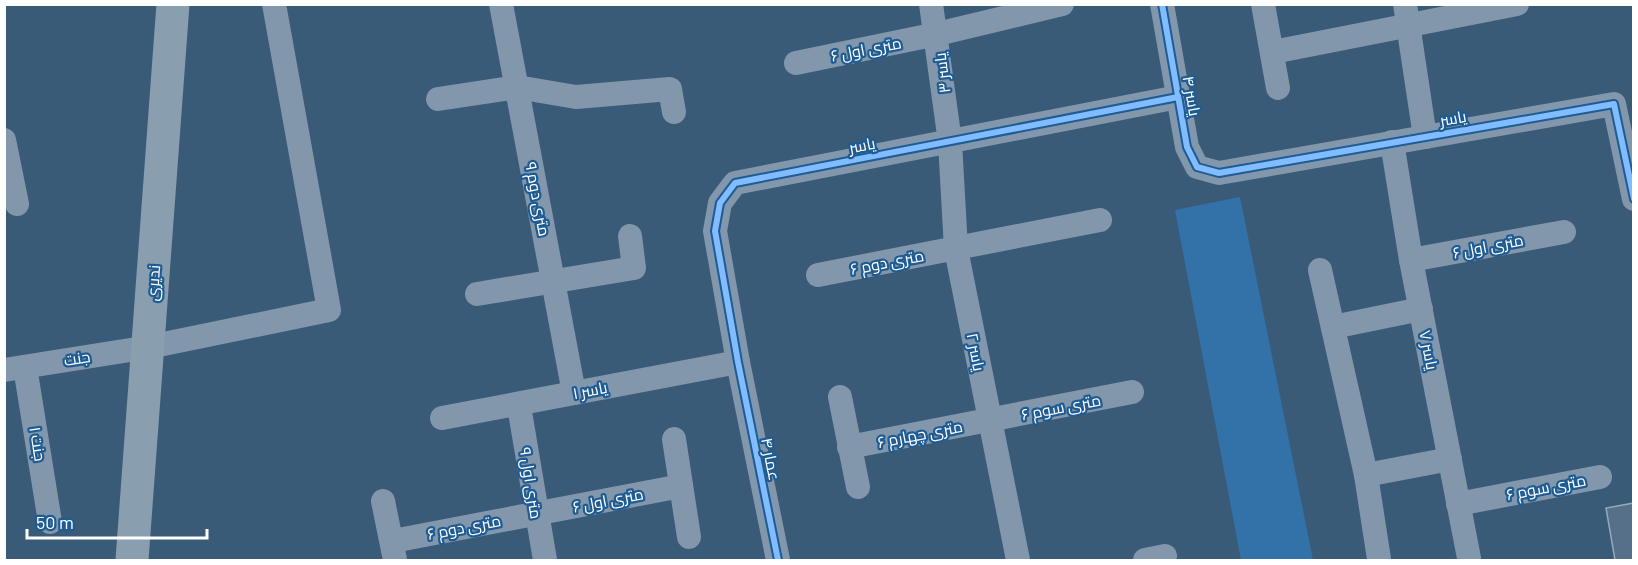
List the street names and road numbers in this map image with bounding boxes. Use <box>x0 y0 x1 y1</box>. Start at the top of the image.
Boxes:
street label: ۶ متری اول <box>829 32 903 67</box>
street label: یاسر ۳ <box>930 51 954 94</box>
street label: یاسر ۴ <box>1179 74 1205 118</box>
street label: یاسر <box>1437 106 1469 130</box>
street label: یاسر <box>846 132 878 158</box>
street label: ۹ متری دوم <box>519 160 555 238</box>
street label: ۶ متری اول <box>1451 229 1525 264</box>
street label: ۶ متری دوم <box>848 245 926 281</box>
street label: ندیری <box>142 264 165 302</box>
street label: یاسر ۷ <box>1415 328 1443 372</box>
street label: یاسر ۲ <box>963 331 990 373</box>
street label: جنت <box>62 346 92 370</box>
street label: یاسر ۱ <box>571 377 610 403</box>
street label: ۶ متری سوم <box>1019 389 1103 426</box>
street label: ۶ متری چهارم <box>876 416 965 454</box>
street label: جنت ۱ <box>25 425 51 463</box>
street label: عمار ۴ <box>757 436 785 482</box>
street label: ۹ متری اول <box>514 446 547 521</box>
street label: ۶ متری سوم <box>1504 469 1588 506</box>
street label: ۶ متری اول <box>571 483 645 518</box>
street label: ۶ متری دوم <box>425 510 503 546</box>

